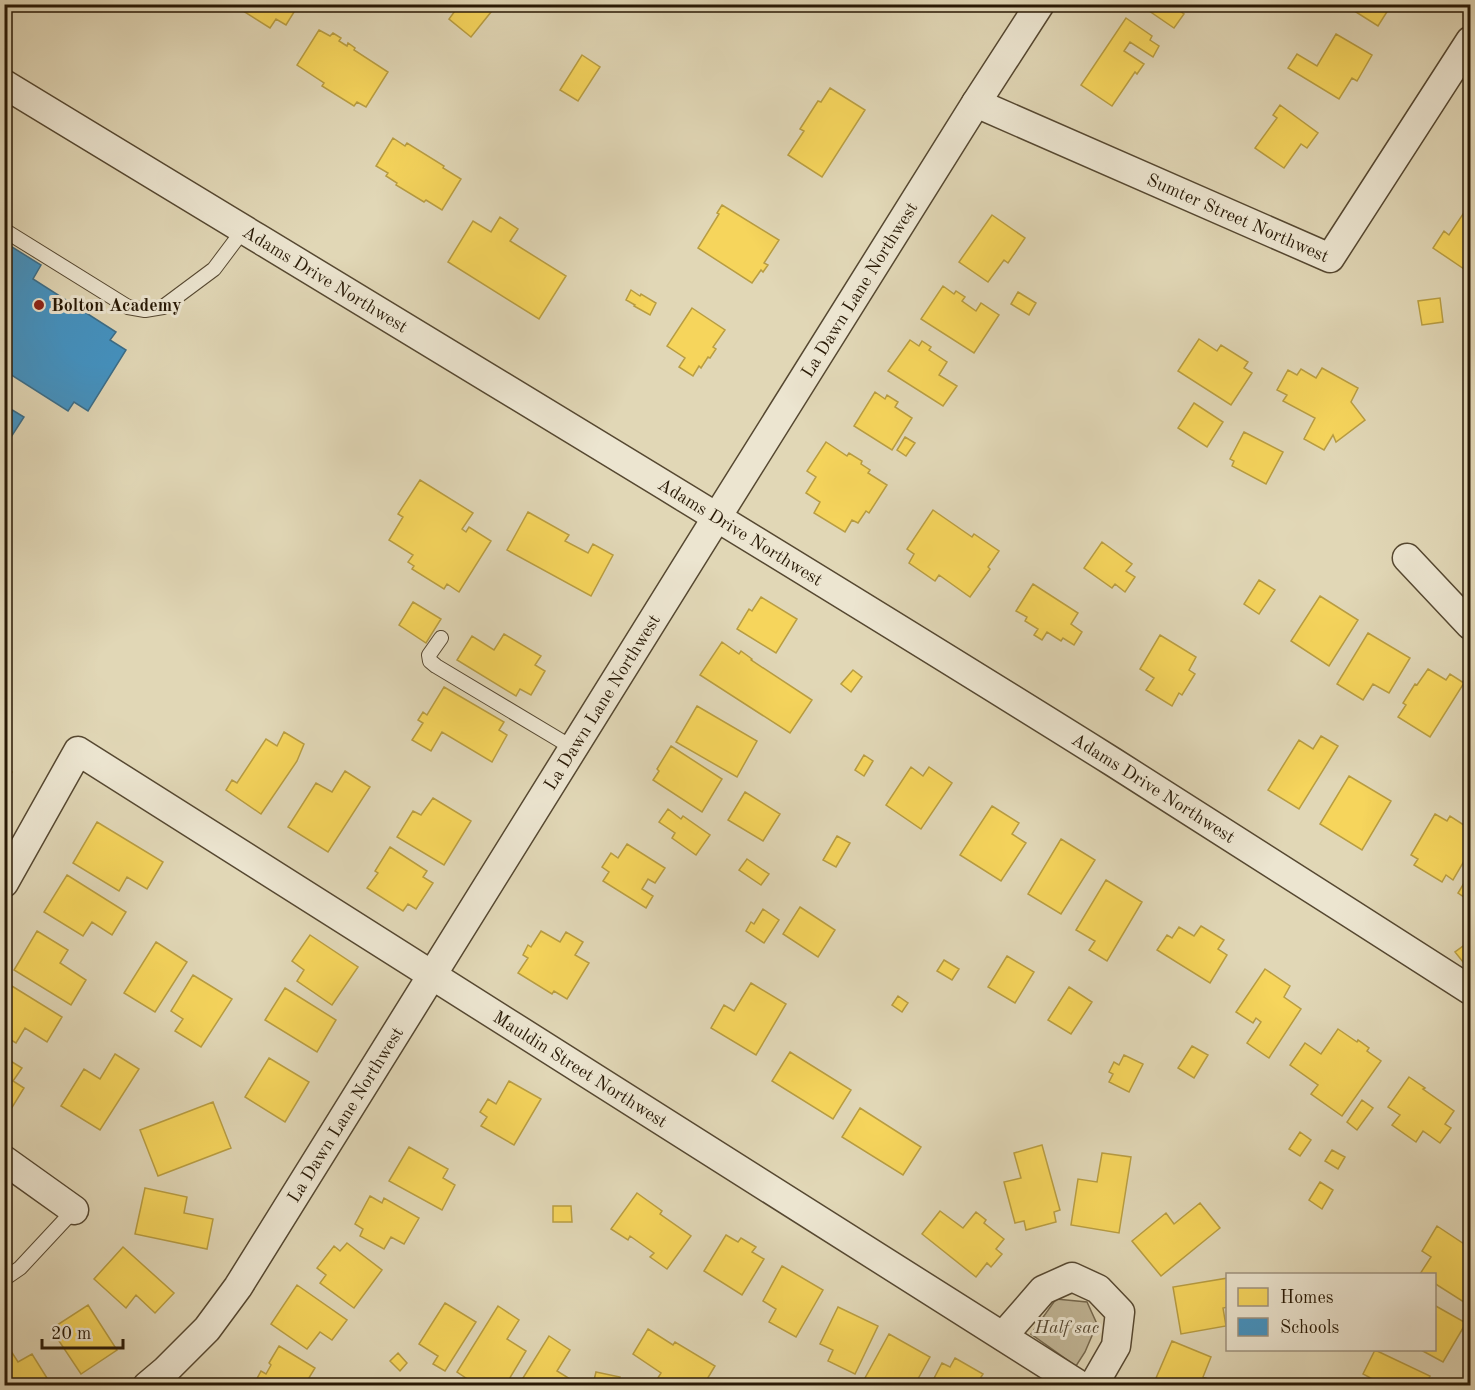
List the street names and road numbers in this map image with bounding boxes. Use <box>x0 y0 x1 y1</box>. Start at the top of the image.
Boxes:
street label: Sumter Street Northwest <box>1144 171 1331 266</box>
street label: La Dawn Lane Northwest <box>799 199 922 381</box>
street label: Adams Drive Northwest <box>239 223 411 337</box>
street label: Adams Drive Northwest <box>655 476 825 590</box>
street label: La Dawn Lane Northwest <box>541 612 664 794</box>
street label: Adams Drive Northwest <box>1068 731 1238 847</box>
street label: Mauldin Street Northwest <box>490 1008 670 1132</box>
street label: La Dawn Lane Northwest <box>285 1024 407 1206</box>

